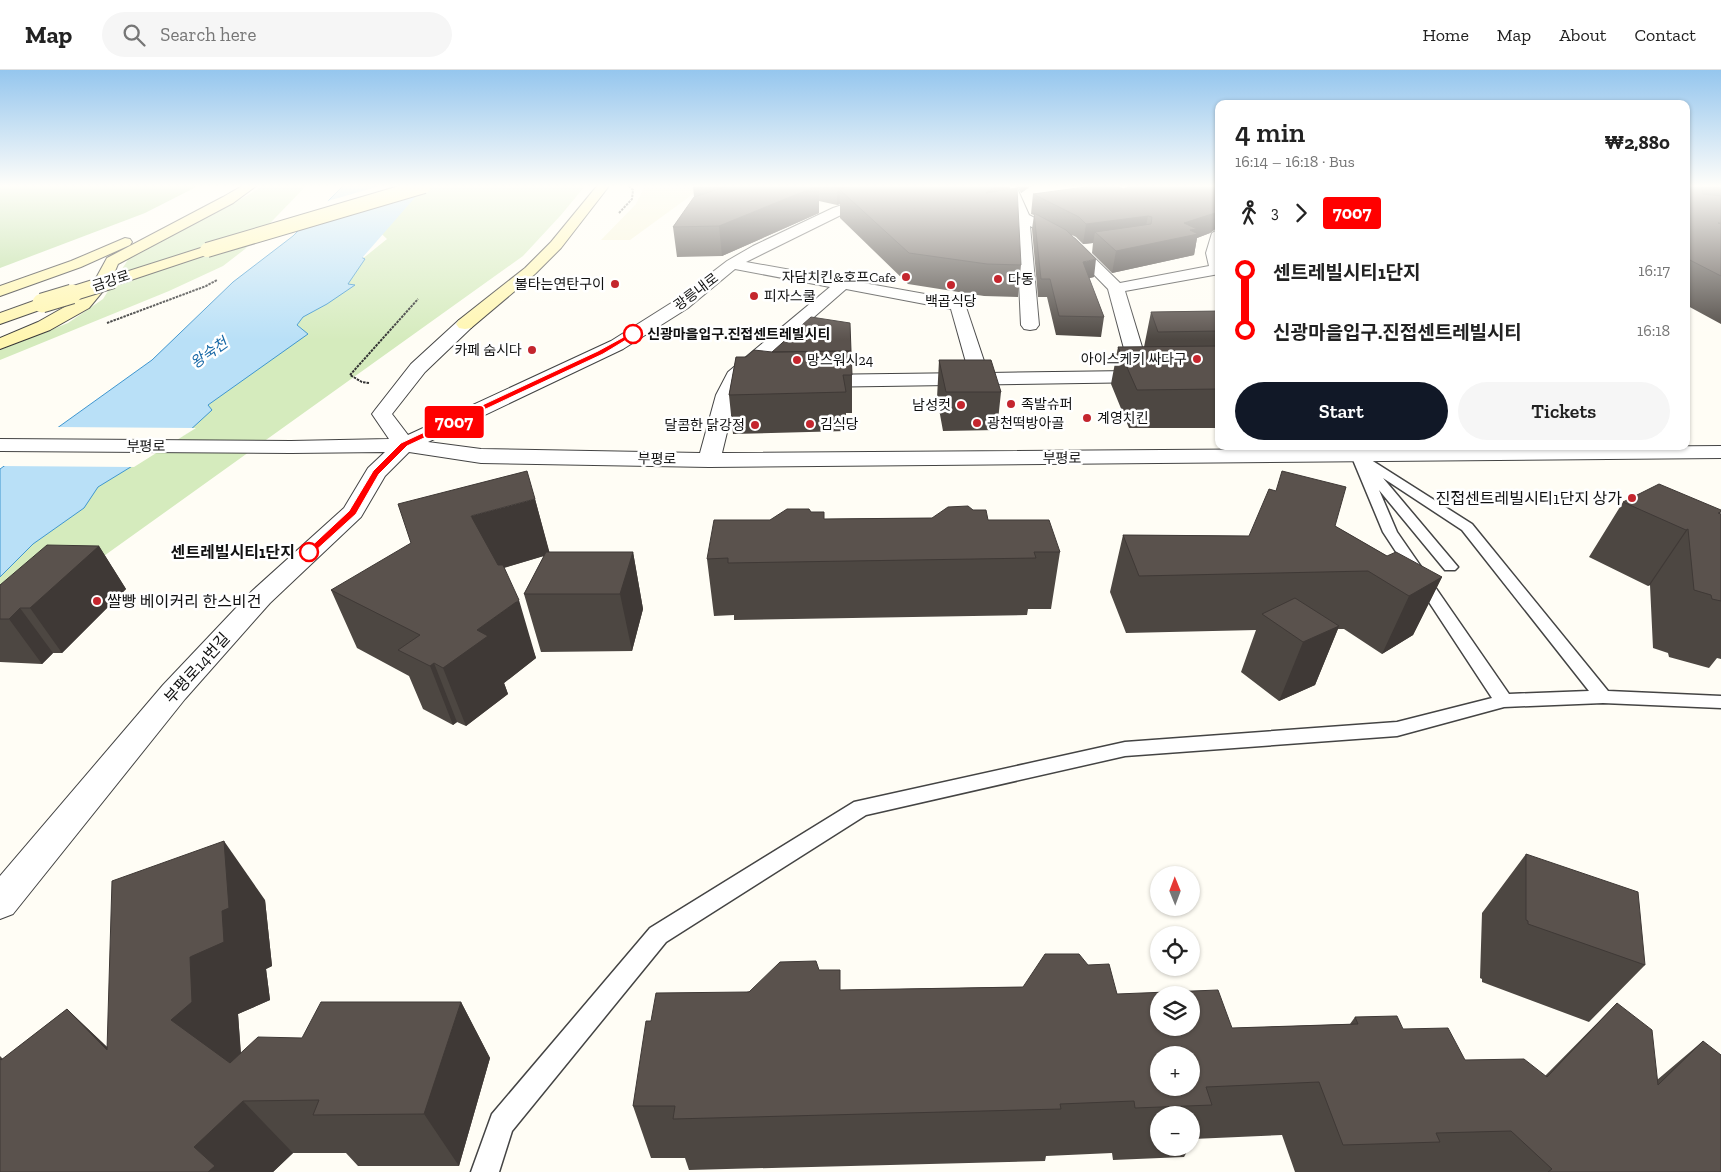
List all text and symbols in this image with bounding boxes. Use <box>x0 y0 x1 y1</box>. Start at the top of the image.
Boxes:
search box <box>102 12 452 57</box>
text: Map <box>25 20 72 49</box>
icon: search <box>120 21 148 49</box>
text: Search here <box>160 23 257 46</box>
text: Home <box>1422 24 1469 46</box>
text: Map <box>1497 24 1531 46</box>
text: About <box>1559 24 1606 46</box>
text: Contact <box>1634 24 1696 46</box>
text: 4 min <box>1235 116 1305 149</box>
text: ₩2,880 <box>1605 131 1670 154</box>
text: 16:14 – 16:18 · Bus <box>1235 152 1355 171</box>
icon: walk <box>1235 199 1263 227</box>
icon: forward <box>1287 199 1315 227</box>
text: 7007 <box>1333 202 1371 224</box>
text: 3 <box>1271 203 1279 222</box>
text: 센트레빌시티1단지 <box>1273 261 1421 284</box>
text: 16:17 <box>1638 261 1670 280</box>
street label: 금강로 <box>90 267 132 295</box>
place label: 자담치킨&호프Cafe <box>782 269 896 286</box>
street label: 광릉내로 <box>670 270 722 314</box>
marker: 자담치킨&호프Cafe <box>900 271 912 283</box>
place label: 다동 <box>1008 271 1034 288</box>
marker: 다동 <box>992 273 1004 285</box>
place label: 불타는연탄구이 <box>515 276 605 293</box>
marker: 불타는연탄구이 <box>609 278 621 290</box>
marker: 백곱식당 <box>945 279 957 291</box>
place label: 피자스쿨 <box>764 288 816 305</box>
marker: 피자스쿨 <box>748 290 760 302</box>
place label: 백곱식당 <box>925 293 977 310</box>
text: 신광마을입구.진접센트레빌시티 <box>1273 321 1522 344</box>
text: 16:18 <box>1637 321 1670 340</box>
marker: 신광마을입구.진접센트레빌시티 <box>623 324 643 344</box>
place label: 신광마을입구.진접센트레빌시티 <box>647 326 831 343</box>
water label: 왕숙천 <box>187 332 233 372</box>
place label: 카페 숨시다 <box>454 342 522 359</box>
marker: 카페 숨시다 <box>526 344 538 356</box>
place label: 아이스케키 싸다구 <box>1081 351 1187 368</box>
place label: 망스워시24 <box>807 352 874 369</box>
marker: 아이스케키 싸다구 <box>1191 353 1203 365</box>
marker: 망스워시24 <box>791 354 803 366</box>
button: Start <box>1235 382 1448 440</box>
button: Tickets <box>1458 382 1670 440</box>
place label: 족발슈퍼 <box>1021 396 1073 413</box>
place label: 남성컷 <box>912 397 951 414</box>
marker: 족발슈퍼 <box>1005 398 1017 410</box>
marker: 남성컷 <box>955 399 967 411</box>
line badge: 7007 <box>419 406 489 438</box>
place label: 계영치킨 <box>1097 410 1149 427</box>
text: 7007 <box>435 411 473 433</box>
marker: 계영치킨 <box>1081 412 1093 424</box>
place label: 광천떡방아골 <box>987 415 1064 432</box>
place label: 김식당 <box>820 416 859 433</box>
place label: 달콤한 닭강정 <box>665 417 745 434</box>
marker: 광천떡방아골 <box>971 417 983 429</box>
marker: 김식당 <box>804 418 816 430</box>
marker: 달콤한 닭강정 <box>749 419 761 431</box>
street label: 부평로 <box>127 438 165 455</box>
street label: 부평로 <box>638 450 677 468</box>
street label: 부평로 <box>1043 450 1081 467</box>
place label: 진접센트레빌시티1단지 상가 <box>1436 489 1622 508</box>
marker: 진접센트레빌시티1단지 상가 <box>1626 492 1638 504</box>
marker: 센트레빌시티1단지 <box>299 542 319 562</box>
place label: 센트레빌시티1단지 <box>171 543 295 562</box>
place label: 쌀빵 베이커리 한스비건 <box>107 592 261 611</box>
marker: 쌀빵 베이커리 한스비건 <box>91 595 103 607</box>
street label: 부평로14번길 <box>160 629 234 707</box>
north arrow <box>1150 866 1200 916</box>
map controls <box>1150 866 1200 1156</box>
button: locate <box>1150 926 1200 976</box>
button: layers <box>1150 986 1200 1036</box>
button: + <box>1150 1046 1200 1096</box>
button: − <box>1150 1106 1200 1156</box>

